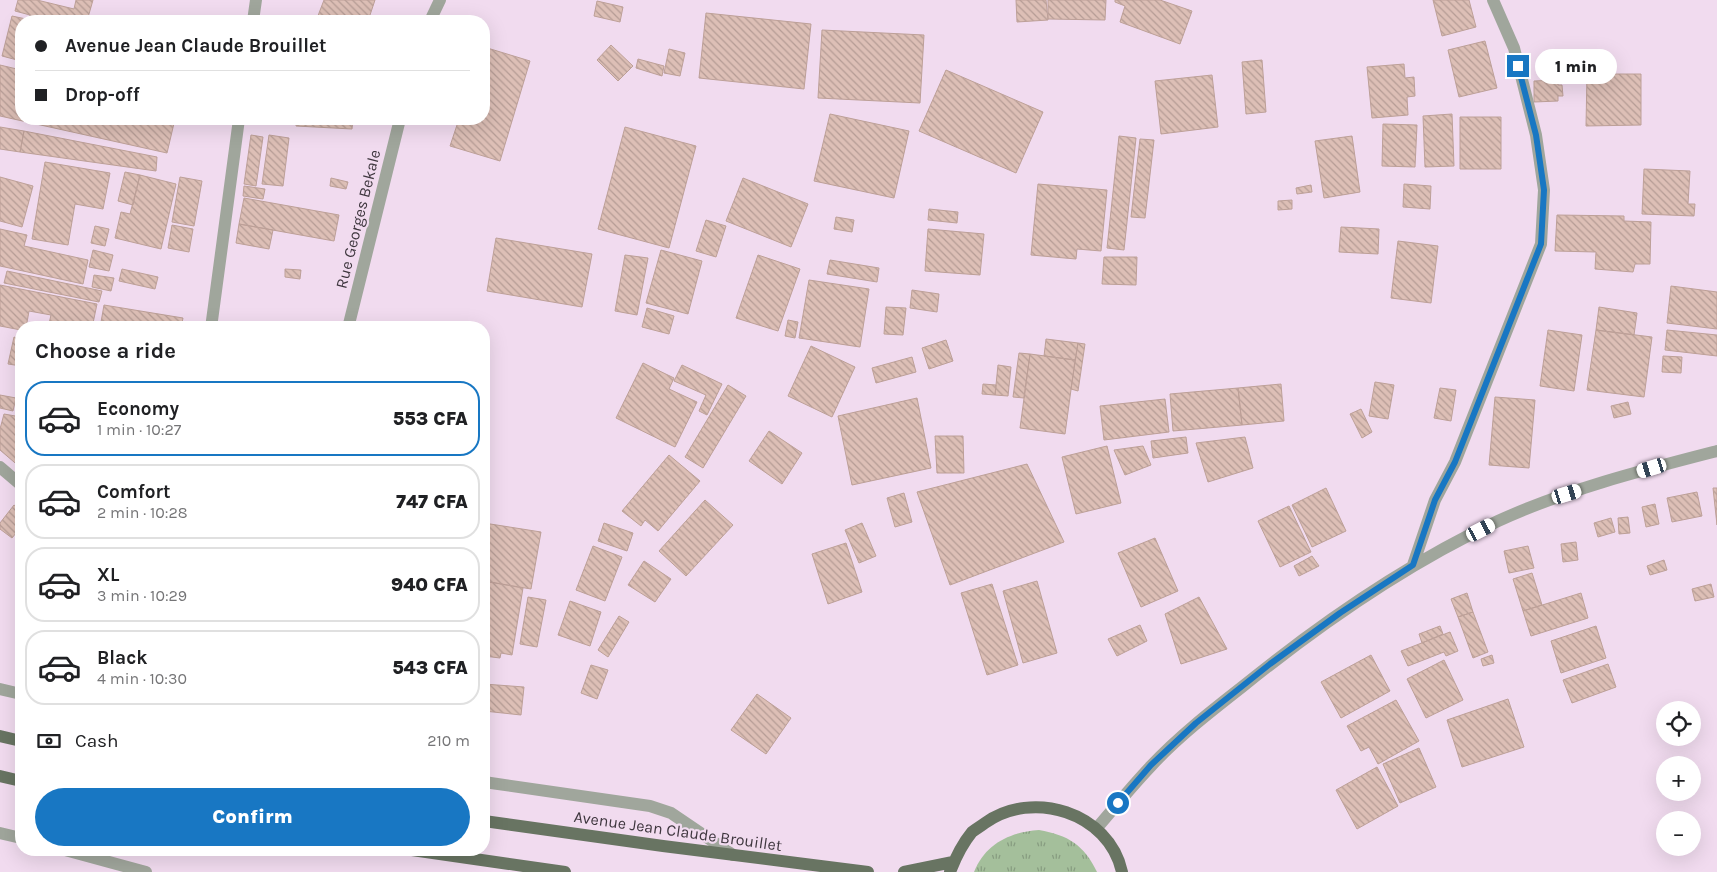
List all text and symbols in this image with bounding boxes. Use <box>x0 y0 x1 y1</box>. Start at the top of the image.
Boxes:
text: Avenue Jean Claude Brouillet <box>65 35 327 57</box>
callout: 1 min <box>1536 48 1618 84</box>
route end <box>1507 55 1529 77</box>
text: 1 min <box>1555 57 1597 76</box>
text: Drop-off <box>65 84 140 106</box>
street label: Rue Georges Bekale <box>332 148 384 290</box>
text: Choose a ride <box>35 338 176 364</box>
icon: car <box>37 396 82 441</box>
text: Economy <box>97 398 179 420</box>
text: 553 CFA <box>393 408 468 430</box>
text: 1 min · 10:27 <box>97 420 181 439</box>
car <box>1635 456 1668 480</box>
icon: car <box>37 479 82 524</box>
text: Comfort <box>97 481 171 503</box>
car <box>1550 482 1583 506</box>
text: 747 CFA <box>396 491 468 513</box>
text: 2 min · 10:28 <box>97 503 188 522</box>
car <box>1464 517 1497 543</box>
icon: car <box>37 562 82 607</box>
text: XL <box>97 564 119 586</box>
text: 940 CFA <box>391 574 468 596</box>
text: 3 min · 10:29 <box>97 586 187 605</box>
icon: car <box>37 645 82 690</box>
text: Black <box>97 647 148 669</box>
text: 543 CFA <box>392 657 468 679</box>
text: 4 min · 10:30 <box>97 669 187 688</box>
map controls <box>1656 701 1701 856</box>
button: locate <box>1656 701 1701 746</box>
icon: cash <box>35 727 63 755</box>
text: Cash <box>75 730 119 752</box>
text: 210 m <box>427 731 470 750</box>
button: + <box>1656 756 1701 801</box>
button: Confirm <box>35 788 470 846</box>
route start <box>1107 792 1129 814</box>
street label: Avenue Jean Claude Brouillet <box>573 807 783 855</box>
button: − <box>1656 811 1701 856</box>

